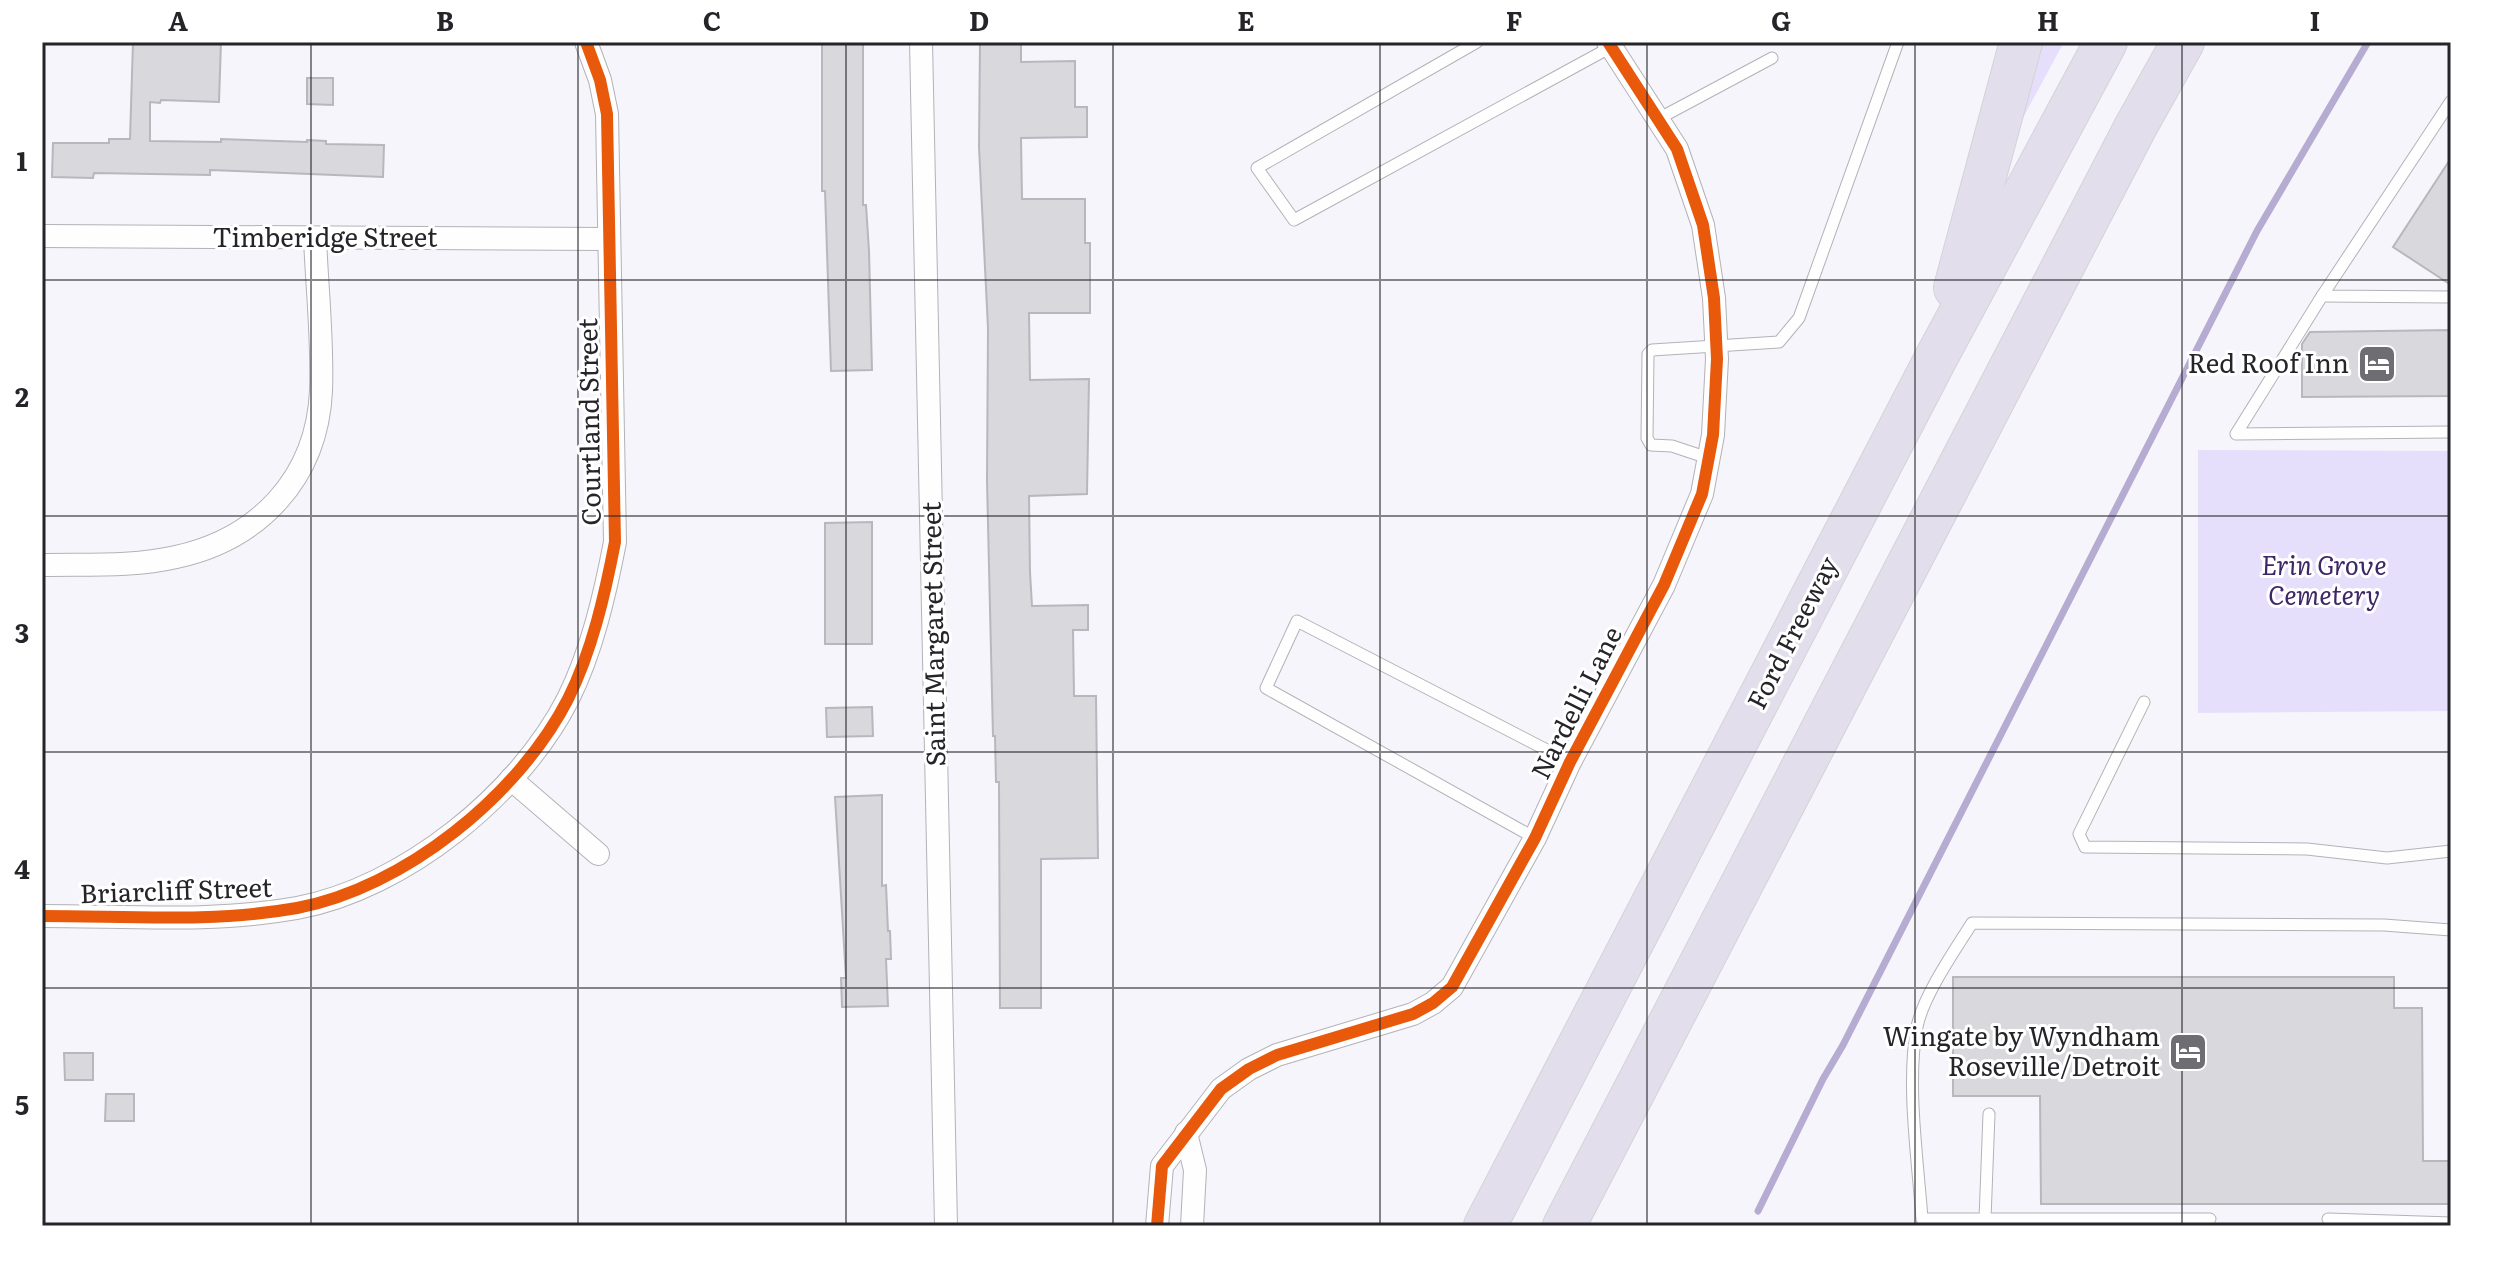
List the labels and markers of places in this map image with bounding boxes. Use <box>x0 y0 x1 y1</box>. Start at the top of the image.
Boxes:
place label: Red Roof Inn <box>2188 342 2349 381</box>
hotel icon: Red Roof Inn <box>2356 343 2398 385</box>
place label: Wingate by Wyndham Roseville/Detroit <box>1883 1015 2160 1084</box>
hotel icon: Wingate by Wyndham Roseville/Detroit <box>2167 1031 2209 1073</box>

